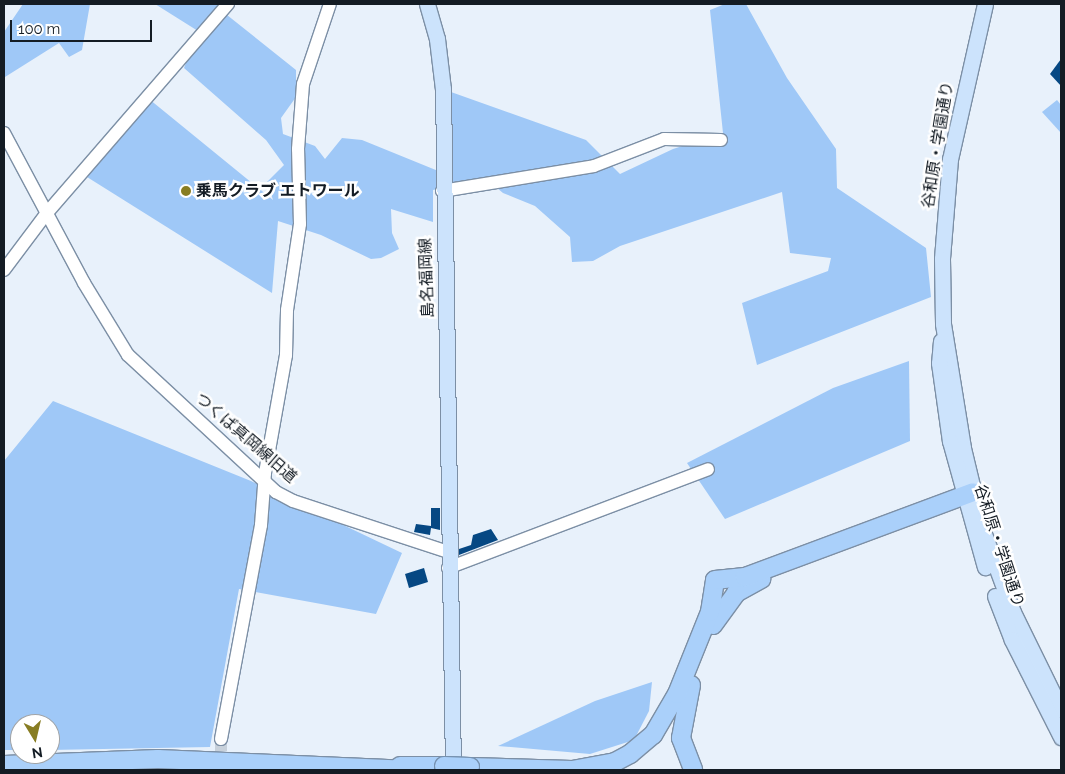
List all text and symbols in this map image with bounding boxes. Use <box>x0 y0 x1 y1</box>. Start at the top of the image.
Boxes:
scale bar <box>12 10 155 42</box>
text: 100 m <box>18 20 60 38</box>
street label: 谷和原・学園通り <box>919 80 957 210</box>
place label: 乗馬クラブ エトワール <box>196 181 360 201</box>
marker: 乗馬クラブ エトワール <box>180 185 192 197</box>
street label: 島名福岡線 <box>416 238 438 318</box>
street label: つくば真岡線旧道 <box>191 389 301 487</box>
street label: 谷和原・学園通り <box>970 482 1028 610</box>
north arrow <box>10 714 60 764</box>
text: N <box>31 744 44 762</box>

